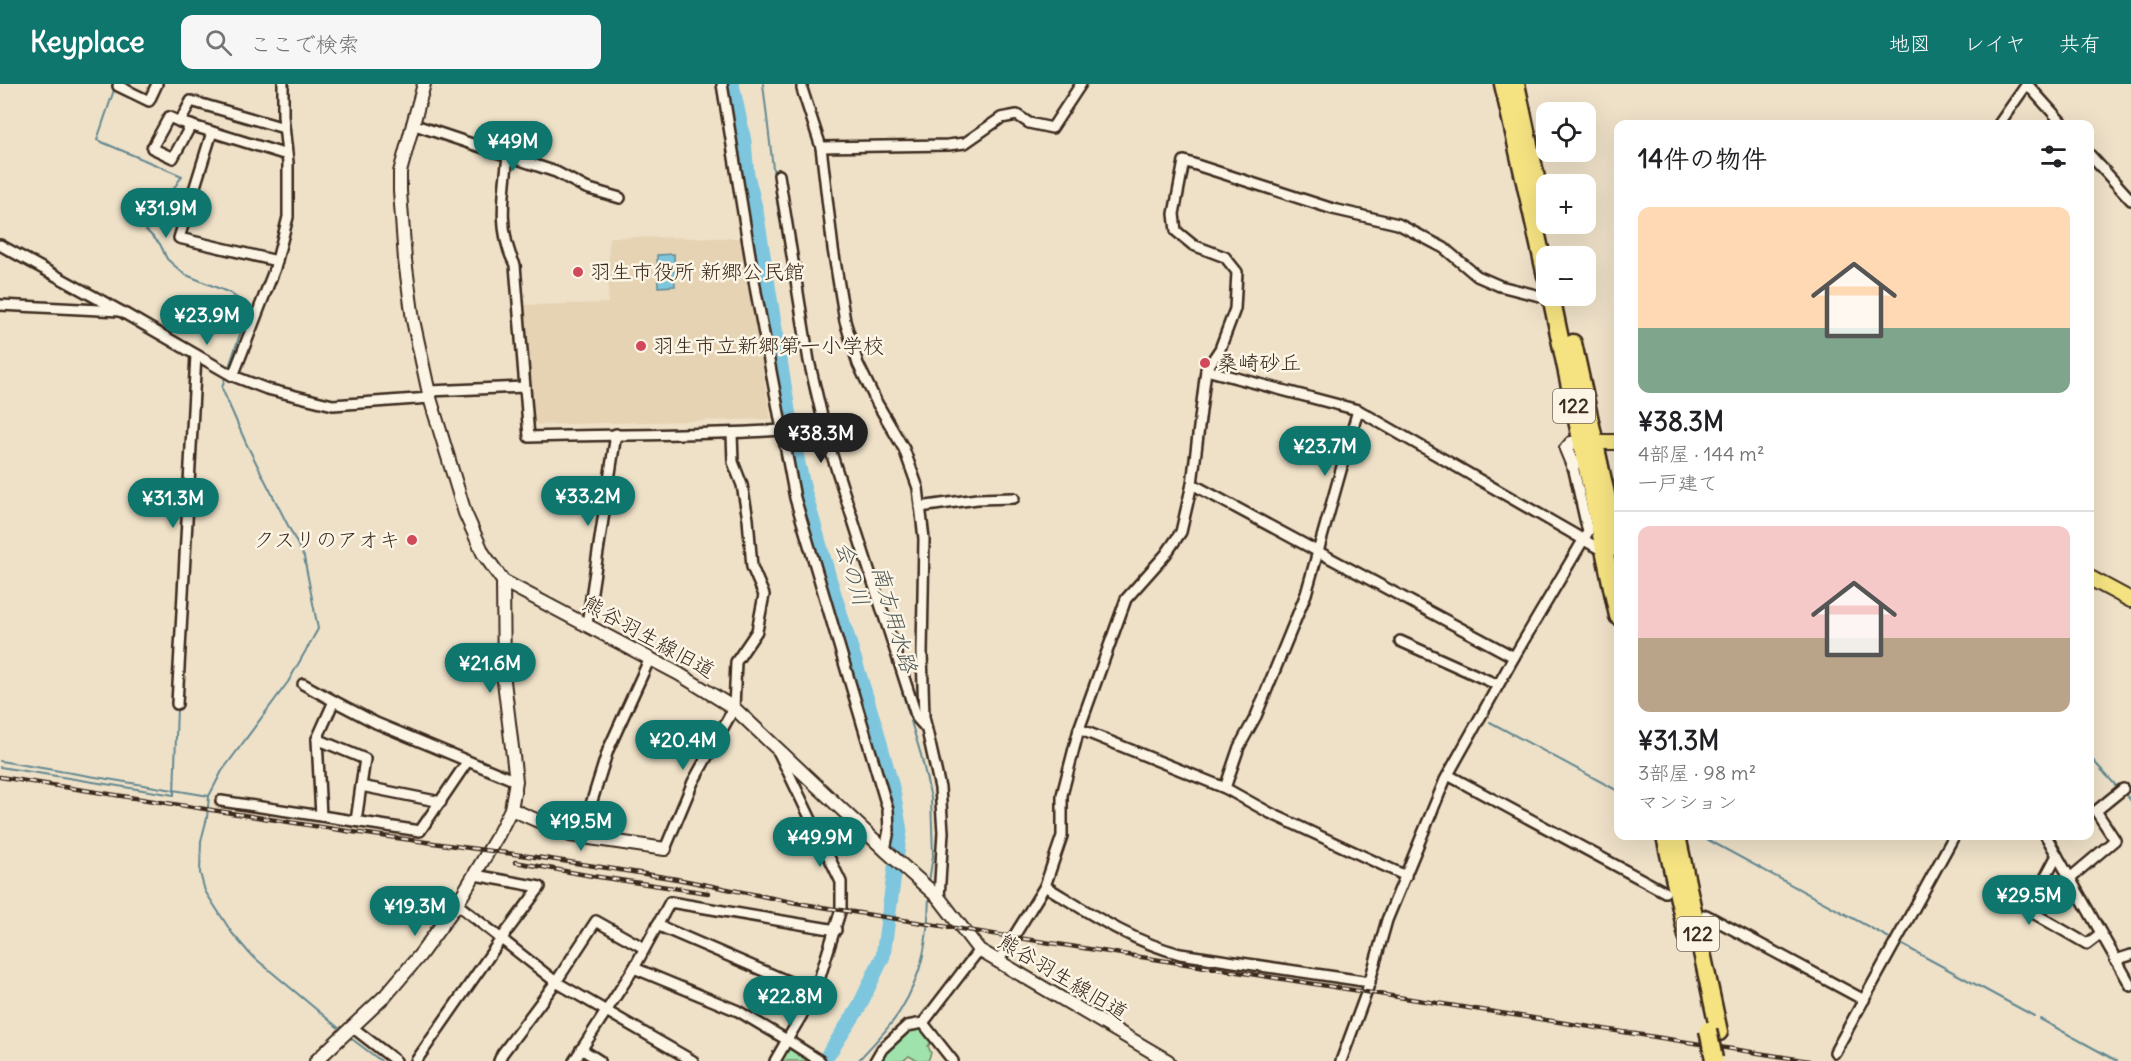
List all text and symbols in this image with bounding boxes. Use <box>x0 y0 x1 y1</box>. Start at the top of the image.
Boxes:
search box <box>181 15 601 69</box>
text: Keyplace <box>30 24 145 60</box>
icon: search <box>202 26 235 59</box>
text: ここで検索 <box>250 30 360 58</box>
text: 地図 <box>1889 30 1931 57</box>
text: レイヤ <box>1964 30 2026 57</box>
text: 共有 <box>2059 30 2101 57</box>
map controls <box>1536 102 1596 306</box>
button: locate <box>1536 102 1596 162</box>
pin: ¥49M <box>477 121 549 172</box>
text: ¥49M <box>488 128 539 153</box>
icon: filters <box>2037 140 2070 173</box>
text: 14件の物件 <box>1638 142 1767 175</box>
button: + <box>1536 174 1596 234</box>
pin: ¥31.9M <box>117 188 215 239</box>
text: ¥31.9M <box>135 195 197 220</box>
button: − <box>1536 246 1596 306</box>
icon: home <box>1800 246 1908 354</box>
place label: 羽生市役所 新郷公民館 <box>590 258 805 285</box>
marker: 羽生市役所 新郷公民館 <box>571 265 585 279</box>
pin: ¥23.9M <box>158 295 256 346</box>
text: ¥23.9M <box>174 302 240 327</box>
place label: 羽生市立新郷第一小学校 <box>653 332 884 359</box>
marker: 羽生市立新郷第一小学校 <box>634 339 648 353</box>
place label: 桑崎砂丘 <box>1217 349 1301 376</box>
marker: 桑崎砂丘 <box>1198 356 1212 370</box>
road number: 122 <box>1553 389 1595 423</box>
text: ¥38.3M <box>1638 405 1724 438</box>
pin: ¥38.3M <box>772 413 870 464</box>
text: ¥38.3M <box>788 420 854 445</box>
pin: ¥23.7M <box>1276 426 1374 477</box>
text: ¥23.7M <box>1293 433 1357 458</box>
text: 4部屋 · 144 m² <box>1638 441 1764 466</box>
text: 一戸建て <box>1638 470 1718 495</box>
pin: ¥33.2M <box>539 476 637 527</box>
pin: ¥31.3M <box>124 478 222 529</box>
text: ¥33.2M <box>555 483 621 508</box>
text: ¥31.3M <box>142 485 204 510</box>
place label: クスリのアオキ <box>253 526 400 553</box>
marker: クスリのアオキ <box>405 533 419 547</box>
water label: 会の川 <box>830 538 876 610</box>
water label: 南方用水路 <box>866 562 924 678</box>
icon: home <box>1800 565 1908 673</box>
street label: 熊谷羽生線旧道 <box>578 589 720 684</box>
pin: ¥21.6M <box>441 643 539 694</box>
text: ¥21.6M <box>459 650 521 675</box>
pin: ¥20.4M <box>634 720 732 771</box>
text: ¥31.3M <box>1638 724 1719 757</box>
text: ¥20.4M <box>649 727 717 752</box>
text: 3部屋 · 98 m² <box>1638 760 1756 785</box>
text: マンション <box>1638 789 1737 814</box>
pin: ¥19.5M <box>532 801 630 852</box>
text: ¥19.5M <box>550 808 612 833</box>
pin: ¥49.9M <box>771 817 869 868</box>
text: ¥49.9M <box>787 824 853 849</box>
pin: ¥29.5M <box>1980 875 2078 926</box>
text: ¥29.5M <box>1996 882 2062 907</box>
pin: ¥19.3M <box>366 886 464 937</box>
text: ¥19.3M <box>384 893 446 918</box>
road number: 122 <box>1677 917 1719 951</box>
street label: 熊谷羽生線旧道 <box>993 927 1133 1026</box>
pin: ¥22.8M <box>741 976 839 1027</box>
text: ¥22.8M <box>757 983 823 1008</box>

